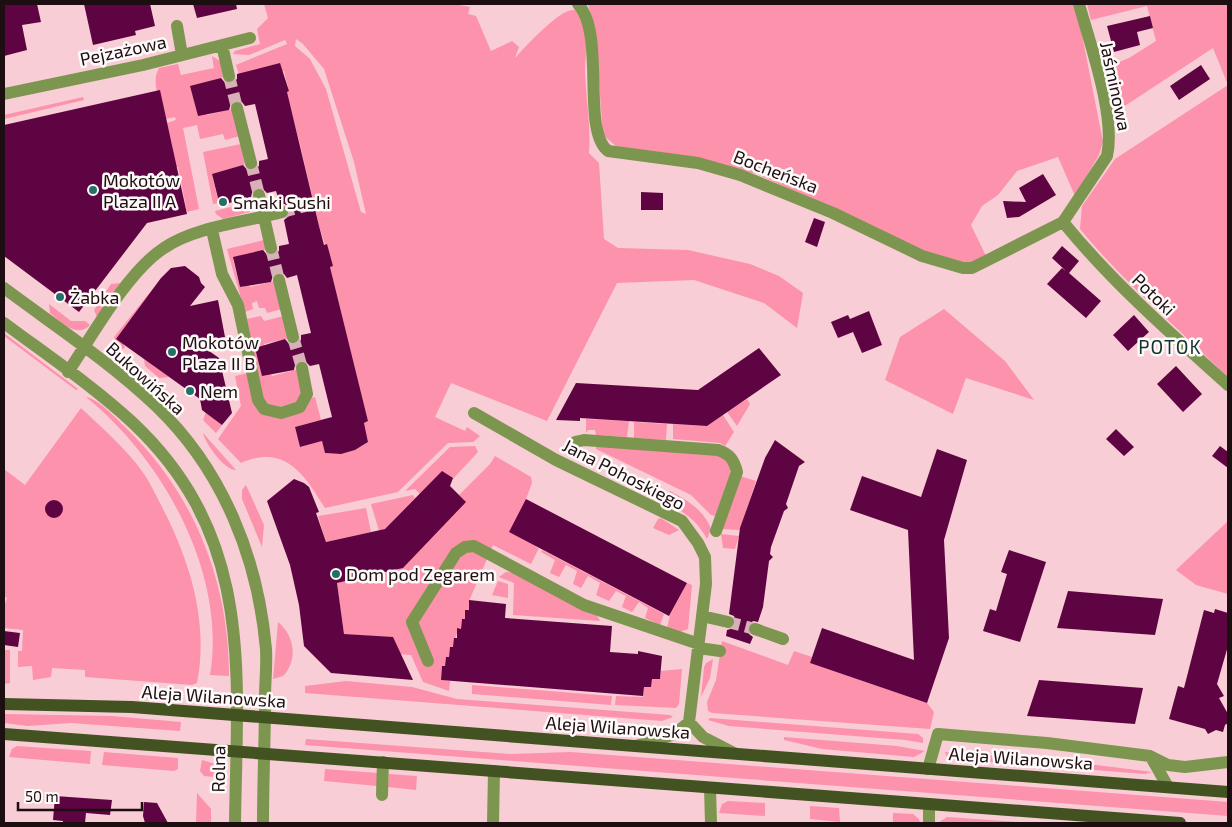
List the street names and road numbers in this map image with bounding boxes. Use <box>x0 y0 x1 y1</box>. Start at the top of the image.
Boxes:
street label: Pejzażowa <box>78 30 168 70</box>
street label: Jaśminowa <box>1096 39 1136 133</box>
street label: Bocheńska <box>731 145 821 197</box>
street label: Potoki <box>1128 268 1180 320</box>
street label: Bukowińska <box>102 337 190 419</box>
street label: Jana Pohoskiego <box>559 434 689 514</box>
street label: Aleja Wilanowska <box>141 680 287 712</box>
street label: Aleja Wilanowska <box>545 711 691 743</box>
street label: Aleja Wilanowska <box>948 742 1094 774</box>
street label: Rolna <box>207 745 229 793</box>

